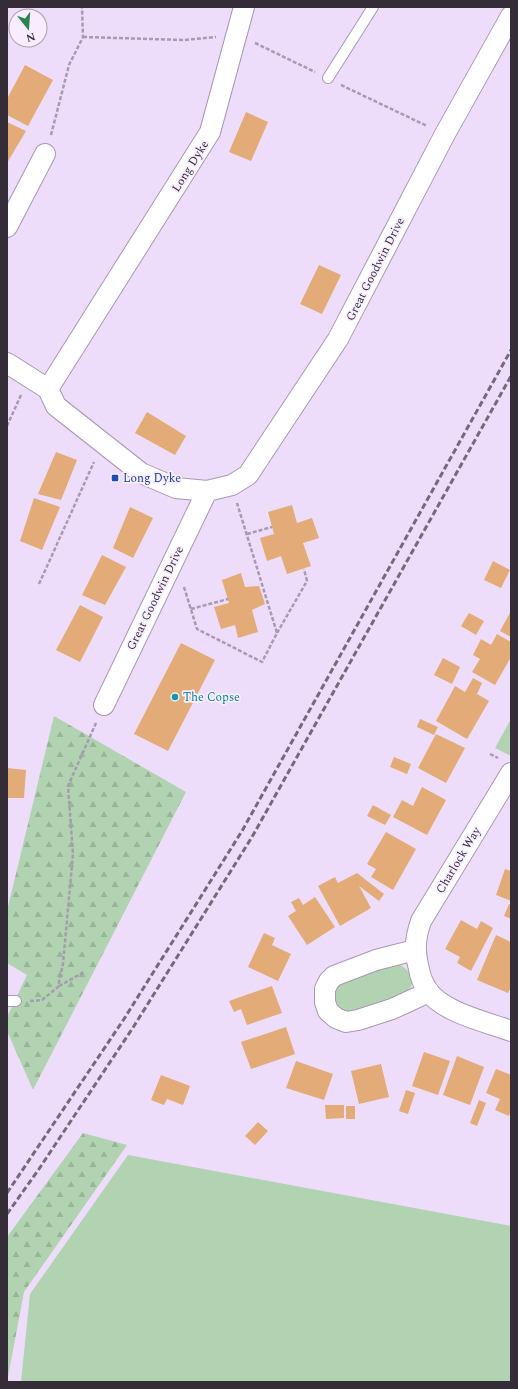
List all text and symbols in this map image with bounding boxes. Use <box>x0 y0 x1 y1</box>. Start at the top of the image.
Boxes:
north arrow <box>8 8 48 48</box>
text: N <box>24 28 38 47</box>
street label: Long Dyke <box>167 136 214 196</box>
street label: Great Goodwin Drive <box>341 214 410 324</box>
place label: Long Dyke <box>123 469 181 488</box>
marker: Long Dyke <box>110 473 120 483</box>
street label: Great Goodwin Drive <box>122 543 189 654</box>
place label: The Copse <box>183 688 240 707</box>
marker: The Copse <box>170 692 180 702</box>
street label: Charlock Way <box>431 822 486 897</box>

